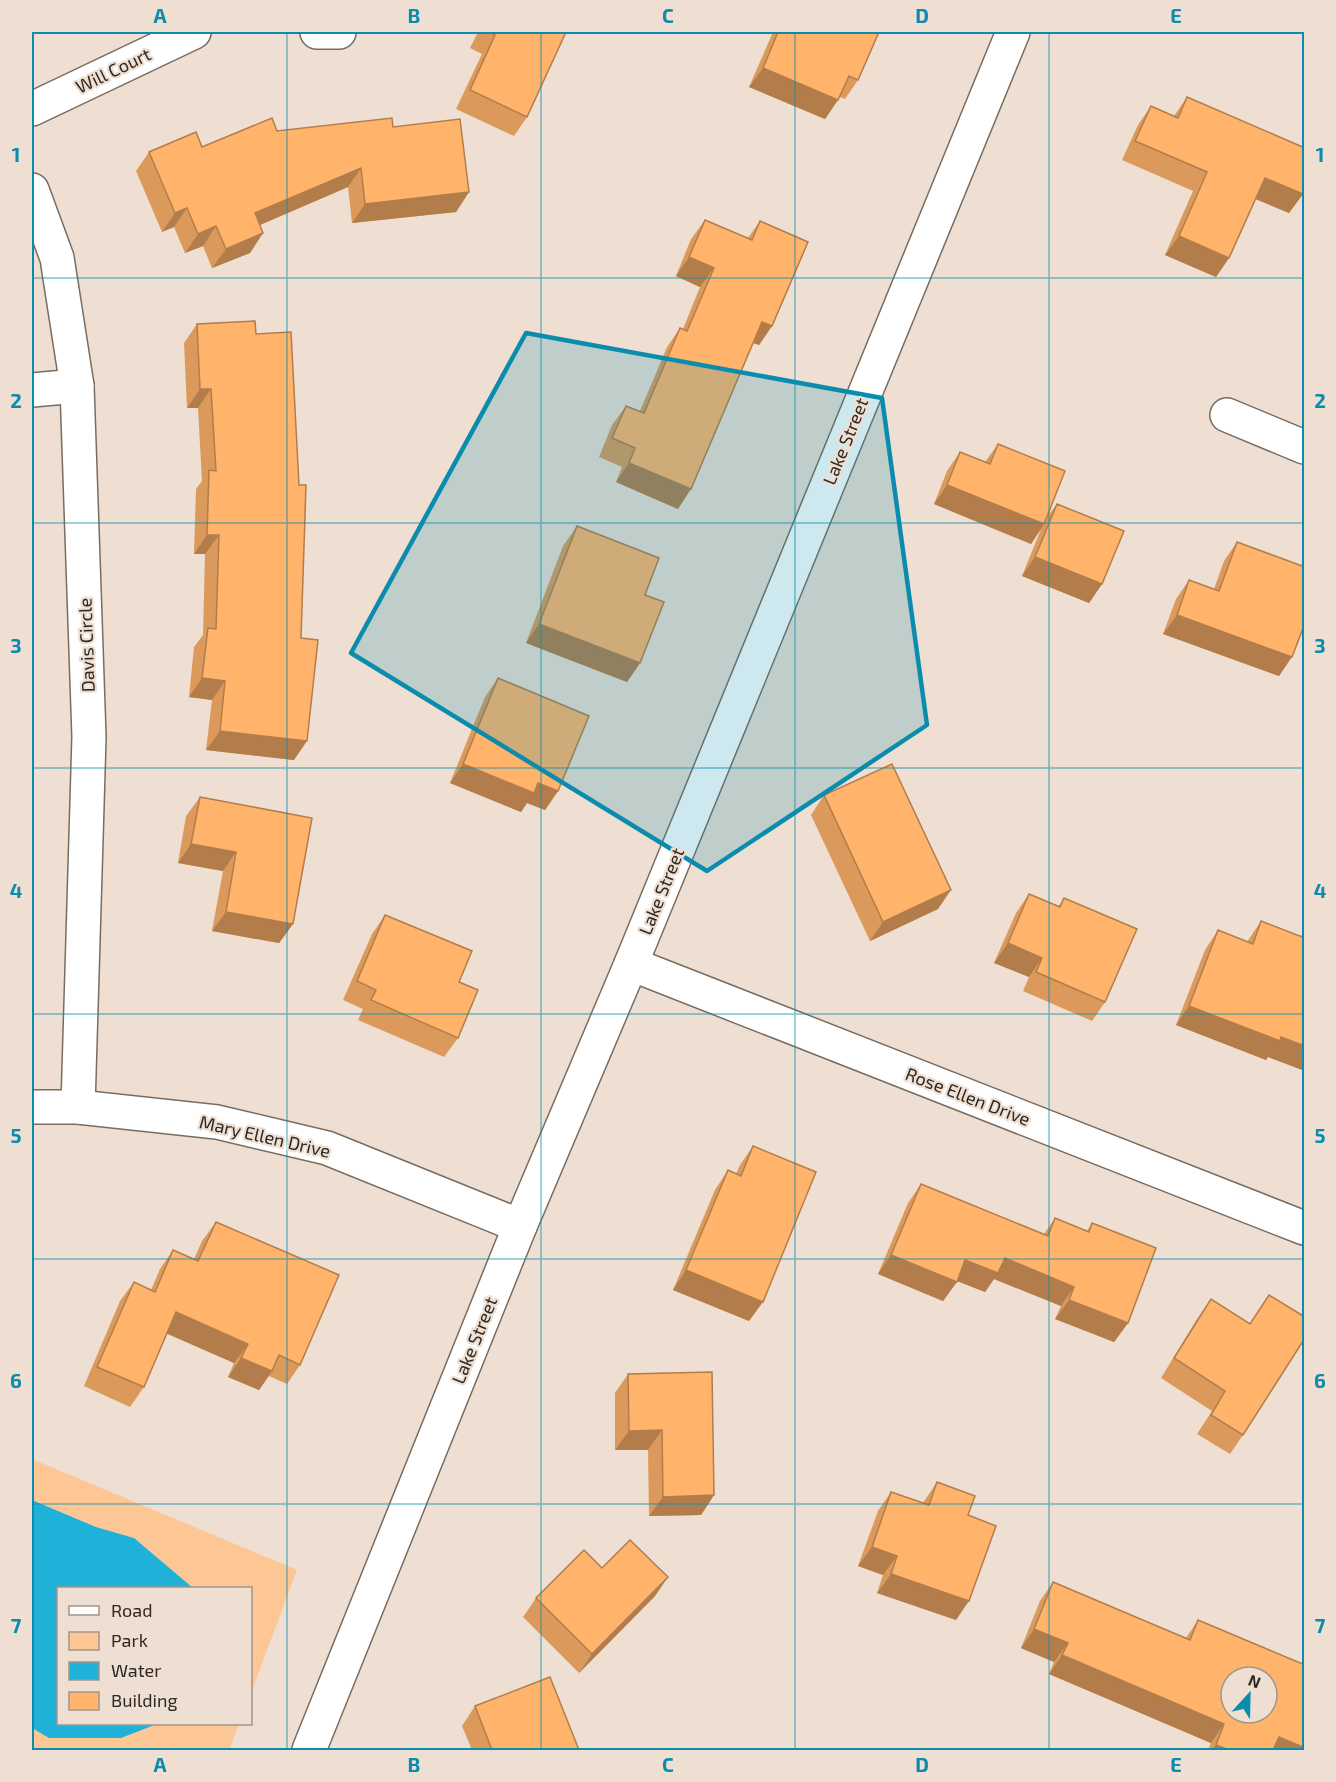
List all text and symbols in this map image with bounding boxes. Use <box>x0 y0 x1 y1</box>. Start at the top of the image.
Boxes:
text: A <box>153 3 167 27</box>
text: B <box>408 3 420 27</box>
text: C <box>662 3 674 27</box>
text: D <box>915 3 929 27</box>
text: E <box>1170 3 1182 27</box>
street label: Will Court <box>72 42 154 98</box>
text: 1 <box>12 142 20 166</box>
text: 1 <box>1316 142 1324 166</box>
text: 2 <box>10 388 22 412</box>
text: 2 <box>1314 388 1326 412</box>
street label: Lake Street <box>818 394 872 488</box>
street label: Davis Circle <box>73 597 99 693</box>
text: 3 <box>10 633 22 657</box>
text: 3 <box>1314 633 1326 657</box>
street label: Lake Street <box>634 844 688 938</box>
text: 4 <box>10 878 23 902</box>
text: 4 <box>1314 878 1327 902</box>
street label: Rose Ellen Drive <box>903 1062 1033 1130</box>
street label: Mary Ellen Drive <box>197 1110 333 1162</box>
text: 5 <box>10 1123 22 1147</box>
text: 5 <box>1314 1123 1326 1147</box>
street label: Lake Street <box>447 1293 501 1387</box>
text: 6 <box>10 1368 22 1392</box>
text: 6 <box>1314 1368 1326 1392</box>
legend <box>57 1587 252 1725</box>
text: Road <box>111 1599 152 1621</box>
text: 7 <box>11 1613 22 1637</box>
text: 7 <box>1315 1613 1326 1637</box>
text: Park <box>111 1629 148 1651</box>
text: Water <box>111 1659 161 1681</box>
north arrow <box>1219 1665 1279 1725</box>
text: N <box>1246 1670 1264 1692</box>
text: Building <box>111 1689 178 1711</box>
text: A <box>153 1752 167 1776</box>
text: B <box>408 1752 420 1776</box>
text: C <box>662 1752 674 1776</box>
text: D <box>915 1752 929 1776</box>
text: E <box>1170 1752 1182 1776</box>

